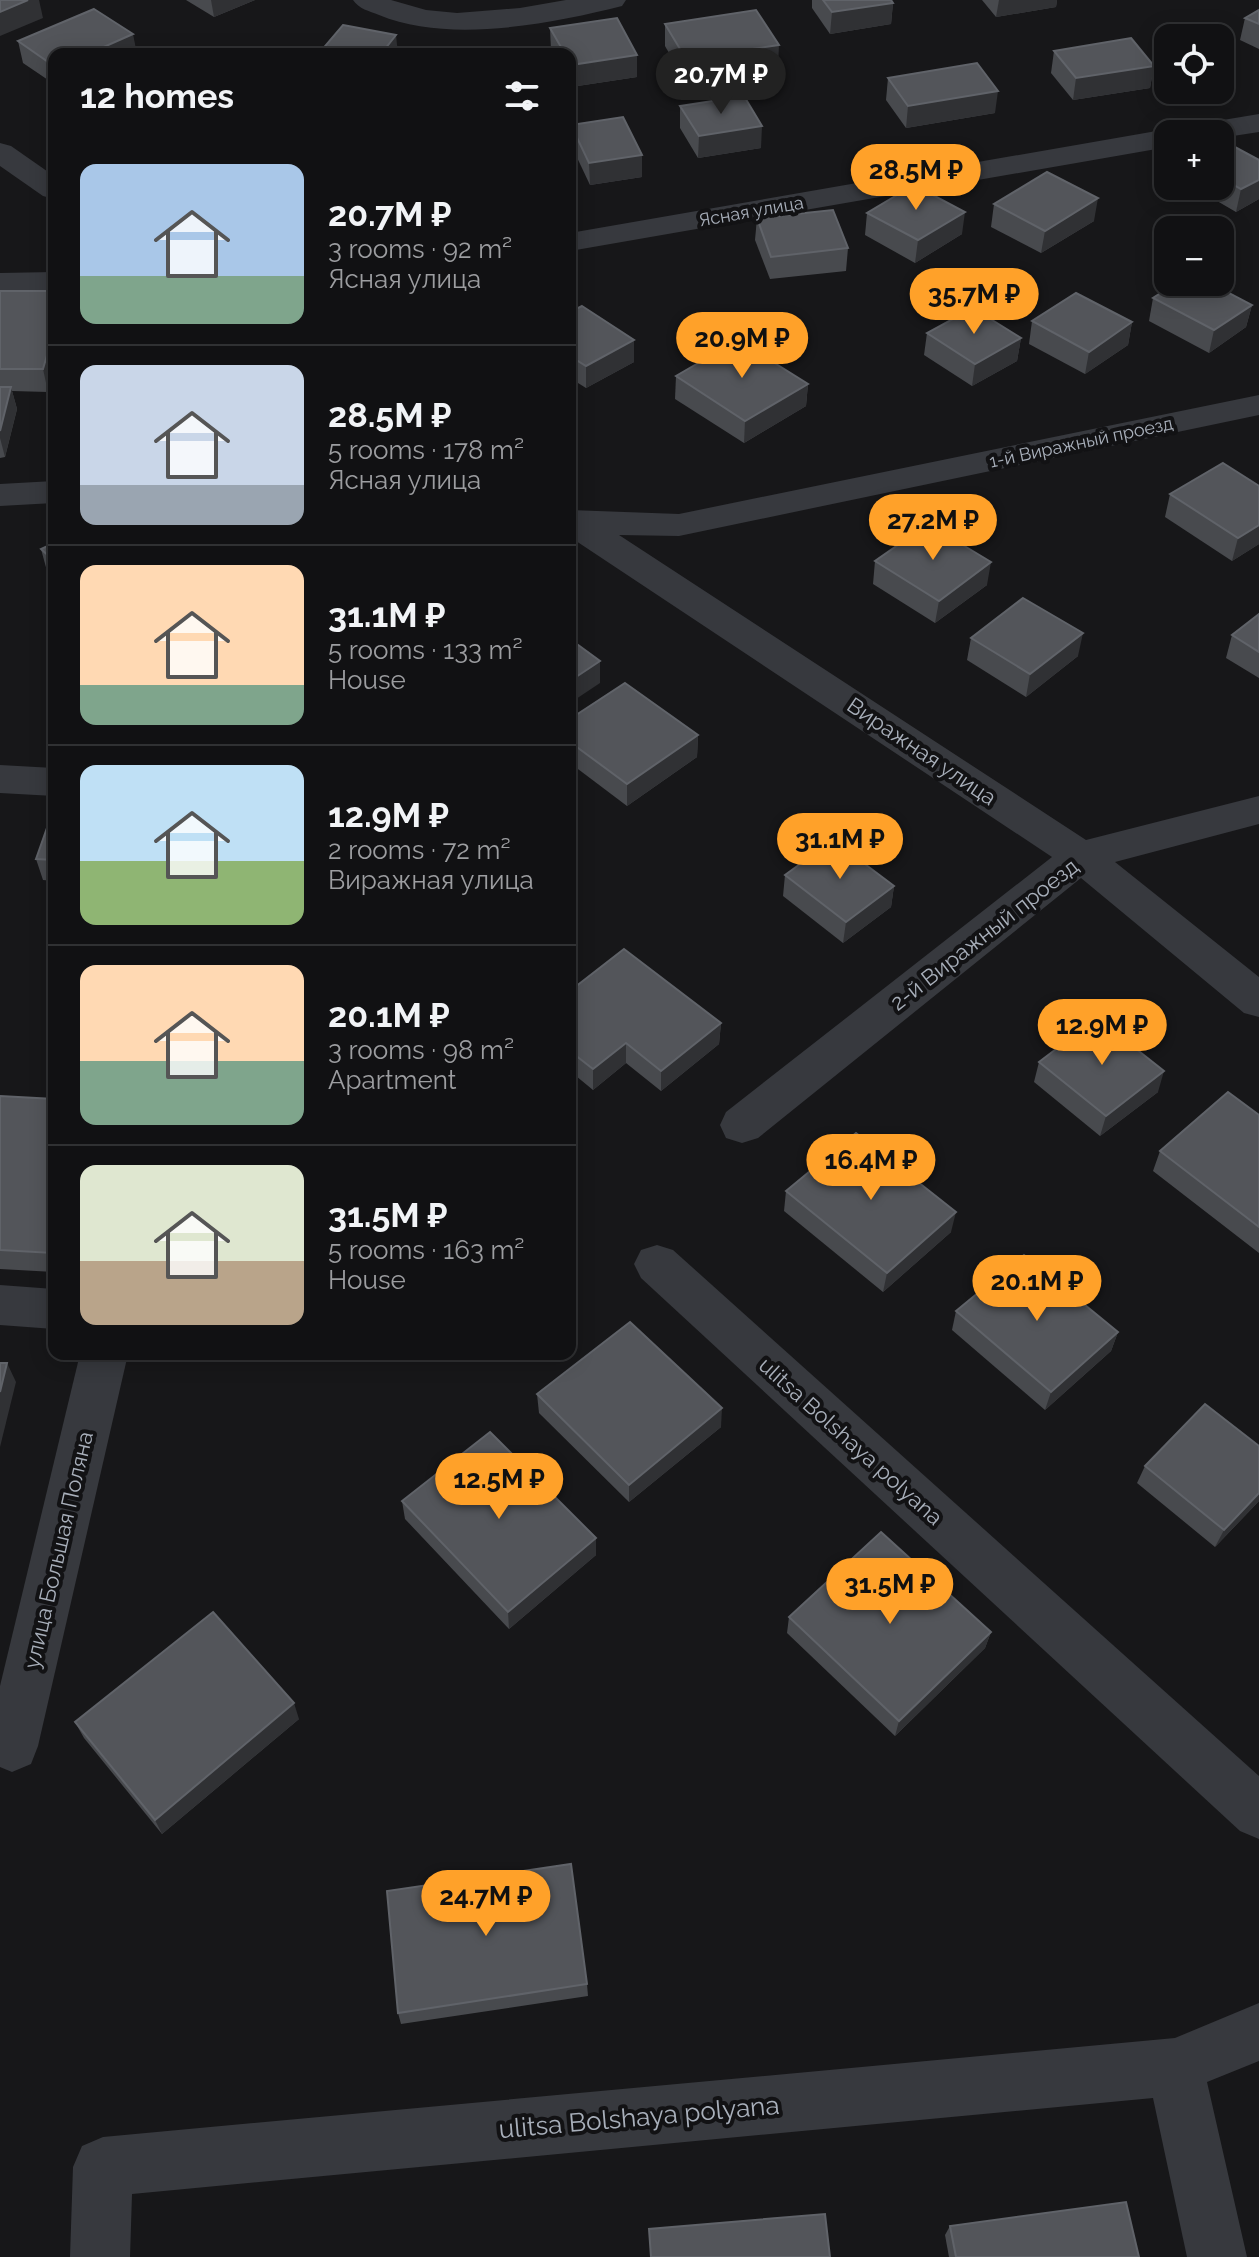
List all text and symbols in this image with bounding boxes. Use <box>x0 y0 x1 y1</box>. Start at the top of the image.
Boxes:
map controls <box>1154 24 1234 296</box>
button: locate <box>1154 24 1234 104</box>
pin: 20.7M ₽ <box>647 48 795 116</box>
text: 20.7M ₽ <box>674 59 768 89</box>
icon: filters <box>500 74 544 118</box>
text: 12 homes <box>80 76 234 116</box>
button: + <box>1154 120 1234 200</box>
pin: 28.5M ₽ <box>842 144 990 212</box>
text: 28.5M ₽ <box>869 155 963 185</box>
street label: Ясная улица <box>697 191 805 231</box>
text: 20.7M ₽ <box>328 194 451 234</box>
icon: home <box>144 196 240 292</box>
button: − <box>1154 216 1234 296</box>
text: 3 rooms · 92 m² <box>328 234 512 264</box>
text: Ясная улица <box>328 264 481 294</box>
pin: 35.7M ₽ <box>900 268 1048 336</box>
text: 35.7M ₽ <box>928 279 1020 309</box>
pin: 20.9M ₽ <box>668 312 816 380</box>
text: 20.9M ₽ <box>694 323 790 353</box>
text: 28.5M ₽ <box>328 395 452 435</box>
icon: home <box>144 397 240 493</box>
street label: 1-й Виражный проезд <box>987 412 1175 472</box>
text: 5 rooms · 178 m² <box>328 435 524 465</box>
text: Ясная улица <box>328 465 481 495</box>
pin: 27.2M ₽ <box>859 494 1007 562</box>
text: 27.2M ₽ <box>887 505 979 535</box>
text: 31.1M ₽ <box>328 595 446 635</box>
icon: home <box>144 597 240 693</box>
text: 5 rooms · 133 m² <box>328 635 523 665</box>
text: House <box>328 665 406 695</box>
street label: Виражная улица <box>843 692 1001 810</box>
text: 12.9M ₽ <box>328 795 449 835</box>
icon: home <box>144 797 240 893</box>
pin: 31.1M ₽ <box>766 813 914 881</box>
text: 31.1M ₽ <box>795 824 885 854</box>
text: 2 rooms · 72 m² <box>328 835 511 865</box>
street label: 2-й Виражный проезд <box>885 852 1083 1015</box>
text: Виражная улица <box>328 865 534 895</box>
text: 20.1M ₽ <box>328 995 450 1035</box>
icon: home <box>144 997 240 1093</box>
pin: 12.9M ₽ <box>1028 999 1176 1067</box>
text: 12.9M ₽ <box>1056 1010 1148 1040</box>
text: 3 rooms · 98 m² <box>328 1035 514 1065</box>
text: Apartment <box>328 1065 457 1095</box>
pin: 16.4M ₽ <box>797 1134 945 1202</box>
text: 16.4M ₽ <box>824 1145 918 1175</box>
text: 31.5M ₽ <box>328 1195 448 1235</box>
icon: home <box>144 1197 240 1293</box>
text: 5 rooms · 163 m² <box>328 1235 524 1265</box>
pin: 20.1M ₽ <box>963 1255 1111 1323</box>
text: House <box>328 1265 406 1295</box>
text: 20.1M ₽ <box>990 1266 1084 1296</box>
street label: ulitsa Bolshaya polyana <box>754 1352 948 1530</box>
street label: улица Большая Поляна <box>18 1429 98 1671</box>
pin: 12.5M ₽ <box>425 1453 573 1521</box>
text: 12.5M ₽ <box>453 1464 545 1494</box>
pin: 31.5M ₽ <box>816 1558 964 1626</box>
text: 31.5M ₽ <box>844 1569 936 1599</box>
pin: 24.7M ₽ <box>412 1870 560 1938</box>
text: 24.7M ₽ <box>439 1881 533 1911</box>
street label: ulitsa Bolshaya polyana <box>497 2090 781 2144</box>

